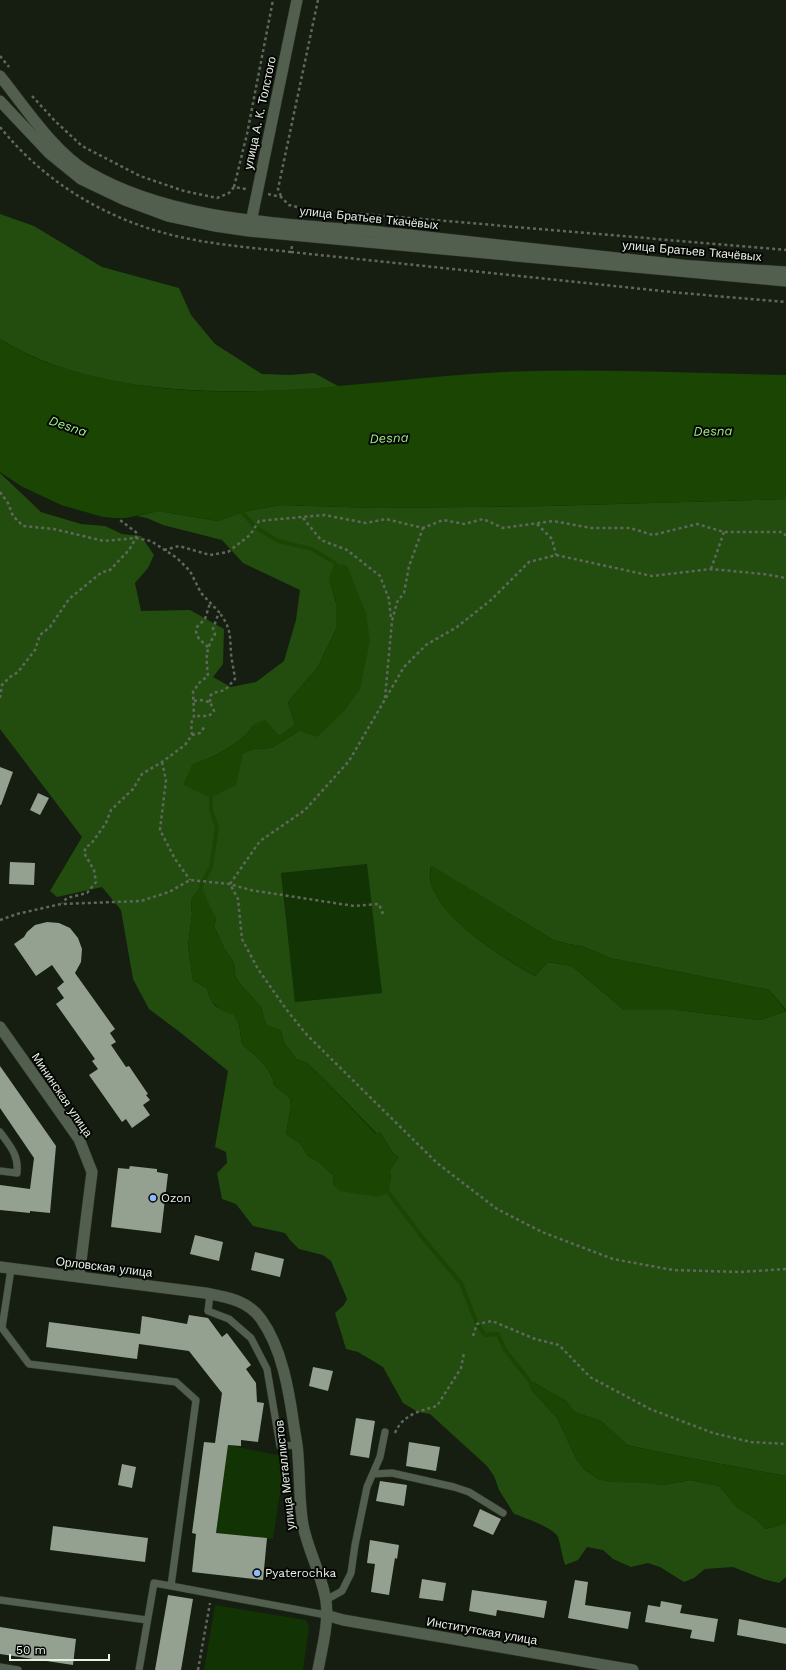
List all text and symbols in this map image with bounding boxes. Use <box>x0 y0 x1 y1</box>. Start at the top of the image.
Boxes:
street label: улица А. К. Толстого <box>241 55 279 171</box>
street label: улица Братьев Ткачёвых <box>299 204 439 232</box>
street label: улица Братьев Ткачёвых <box>622 238 762 264</box>
water label: Desna <box>47 413 89 439</box>
water label: Desna <box>693 423 733 439</box>
water label: Desna <box>369 430 409 446</box>
street label: Мининская улица <box>29 1050 95 1140</box>
place label: Ozon <box>161 1191 191 1205</box>
marker: Ozon <box>148 1193 158 1203</box>
street label: Орловская улица <box>55 1254 154 1280</box>
street label: улица Металлистов <box>272 1419 298 1531</box>
place label: Pyaterochka <box>265 1566 337 1580</box>
marker: Pyaterochka <box>252 1568 262 1578</box>
street label: Институтская улица <box>426 1614 539 1648</box>
scale bar <box>10 1636 109 1662</box>
text: 50 m <box>16 1643 46 1657</box>

